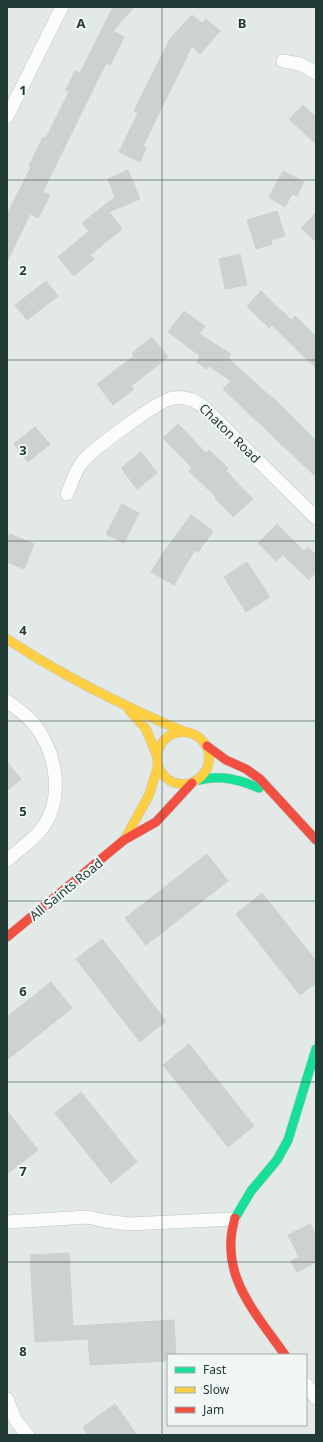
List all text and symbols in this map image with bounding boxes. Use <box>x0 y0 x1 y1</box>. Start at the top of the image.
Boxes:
text: A <box>77 14 86 32</box>
text: B <box>238 14 246 32</box>
text: 1 <box>19 81 27 99</box>
text: 2 <box>19 261 27 279</box>
street label: Chaton Road <box>195 399 265 467</box>
text: 3 <box>19 441 27 459</box>
text: 4 <box>19 621 27 639</box>
text: 5 <box>19 802 27 820</box>
street label: All Saints Road <box>25 854 107 924</box>
text: 6 <box>19 982 27 1000</box>
text: 7 <box>19 1162 27 1180</box>
text: 8 <box>19 1342 27 1360</box>
legend <box>167 1354 307 1426</box>
text: Fast <box>203 1361 227 1378</box>
text: Slow <box>203 1381 230 1398</box>
text: Jam <box>202 1401 224 1418</box>

